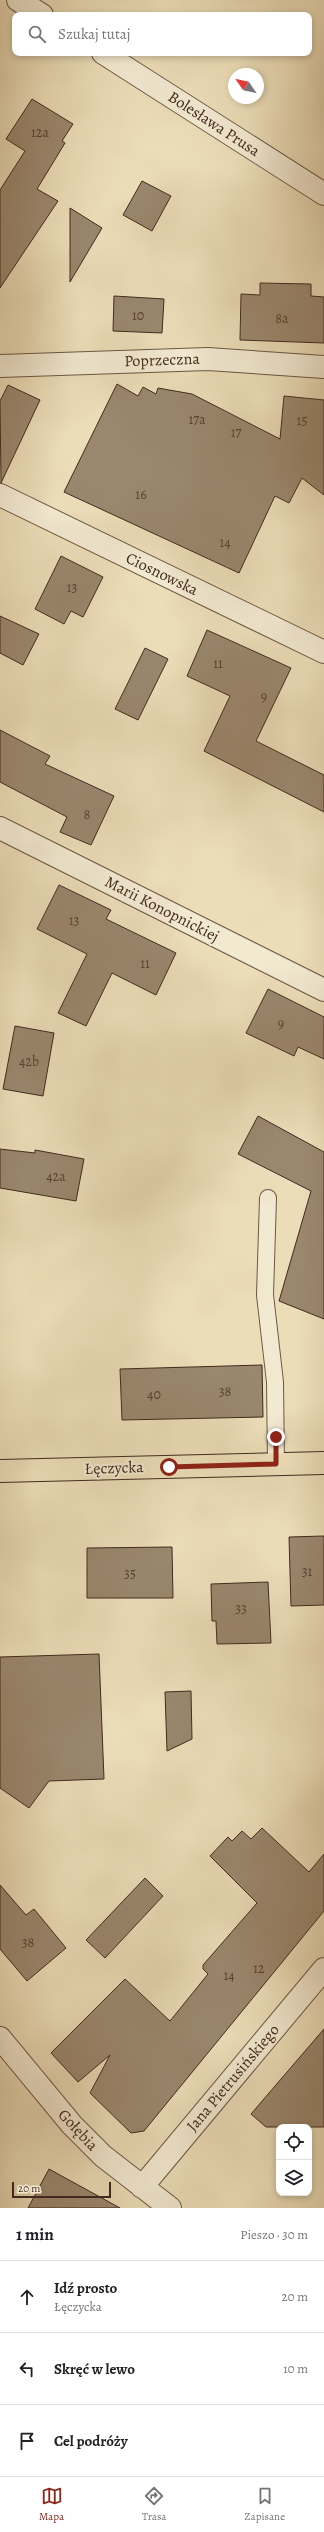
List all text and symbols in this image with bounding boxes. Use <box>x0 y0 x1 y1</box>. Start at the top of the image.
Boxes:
search box <box>12 12 312 56</box>
icon: search <box>26 23 48 45</box>
text: Szukaj tutaj <box>58 24 131 44</box>
north arrow <box>228 68 264 104</box>
street label: Bolesława Prusa <box>164 86 265 162</box>
house number: 12a <box>31 123 49 142</box>
house number: 10 <box>132 306 144 325</box>
house number: 8a <box>275 309 289 328</box>
street label: Poprzeczna <box>124 348 201 372</box>
house number: 17a <box>188 410 206 429</box>
house number: 15 <box>297 411 307 430</box>
house number: 17 <box>231 423 241 442</box>
house number: 16 <box>135 485 147 504</box>
house number: 14 <box>219 533 231 552</box>
street label: Ciosnowska <box>122 547 202 601</box>
house number: 13 <box>67 578 77 597</box>
house number: 11 <box>213 654 223 673</box>
house number: 9 <box>261 687 267 706</box>
house number: 8 <box>84 805 91 824</box>
street label: Marii Konopnickiej <box>101 871 223 947</box>
house number: 13 <box>69 911 79 930</box>
house number: 11 <box>140 954 150 973</box>
house number: 9 <box>278 1014 284 1033</box>
house number: 42b <box>19 1052 39 1071</box>
house number: 42a <box>46 1167 66 1186</box>
house number: 38 <box>219 1382 232 1401</box>
house number: 40 <box>147 1385 161 1404</box>
route end <box>267 1428 285 1446</box>
street label: Łęczycka <box>84 1456 144 1480</box>
route start <box>160 1458 178 1476</box>
house number: 31 <box>302 1562 313 1581</box>
house number: 35 <box>124 1564 136 1583</box>
house number: 33 <box>235 1599 247 1618</box>
house number: 38 <box>22 1933 35 1952</box>
house number: 12 <box>253 1959 265 1978</box>
house number: 14 <box>223 1966 235 1985</box>
street label: Jana Pietrusińskiego <box>182 2020 284 2136</box>
street label: Gołębia <box>53 2104 103 2156</box>
map controls <box>276 2124 312 2196</box>
button: locate <box>276 2124 312 2160</box>
button: layers <box>276 2160 312 2196</box>
scale bar <box>12 2180 111 2199</box>
text: 20 m <box>18 2181 40 2196</box>
text: 1 min <box>16 2223 54 2246</box>
text: Pieszo · 30 m <box>240 2226 308 2243</box>
text: Idź prosto <box>54 2278 117 2298</box>
icon: ahead <box>16 2286 38 2308</box>
text: 20 m <box>282 2288 308 2305</box>
text: Łęczycka <box>54 2298 102 2315</box>
icon: left <box>16 2358 38 2380</box>
text: Skręć w lewo <box>54 2359 135 2379</box>
text: 10 m <box>283 2360 308 2377</box>
icon: arrive <box>16 2430 38 2452</box>
text: Cel podróży <box>54 2431 128 2451</box>
tab: Mapa <box>39 2485 64 2524</box>
tab: Trasa <box>142 2485 166 2524</box>
tab: Zapisane <box>244 2485 285 2524</box>

